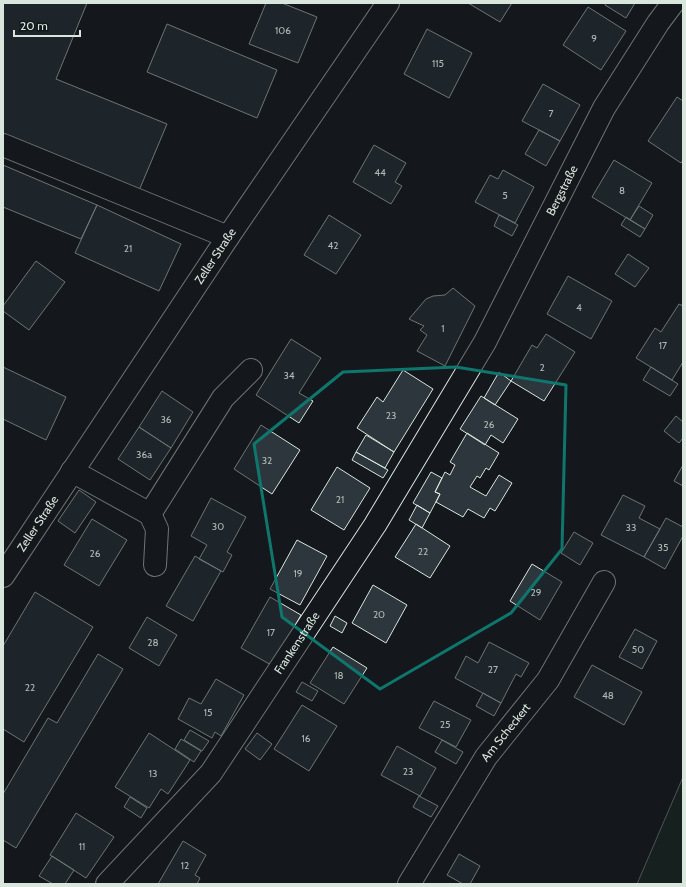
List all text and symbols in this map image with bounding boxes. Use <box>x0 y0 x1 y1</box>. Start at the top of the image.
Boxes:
scale bar <box>14 12 80 38</box>
text: 20 m <box>20 18 48 33</box>
house number: 106 <box>275 24 291 37</box>
house number: 9 <box>591 32 597 45</box>
house number: 115 <box>432 57 444 70</box>
house number: 7 <box>548 107 554 120</box>
street label: Bergstraße <box>543 162 581 218</box>
house number: 44 <box>374 166 386 179</box>
house number: 8 <box>619 184 625 197</box>
house number: 5 <box>502 189 508 202</box>
street label: Zeller Straße <box>191 225 239 287</box>
house number: 42 <box>327 239 339 252</box>
house number: 21 <box>124 242 132 255</box>
house number: 4 <box>576 301 582 314</box>
house number: 1 <box>441 322 445 335</box>
house number: 17 <box>659 339 667 352</box>
house number: 2 <box>539 361 545 374</box>
house number: 34 <box>283 369 295 382</box>
house number: 23 <box>386 409 396 422</box>
house number: 36 <box>160 413 172 426</box>
house number: 26 <box>484 418 495 431</box>
house number: 36a <box>136 448 152 461</box>
house number: 32 <box>262 454 272 467</box>
street label: Zeller Straße <box>13 492 61 554</box>
house number: 21 <box>336 493 344 506</box>
house number: 30 <box>212 520 224 533</box>
house number: 33 <box>626 521 636 534</box>
house number: 35 <box>658 541 668 554</box>
house number: 22 <box>418 545 428 558</box>
house number: 26 <box>90 547 101 560</box>
house number: 19 <box>294 567 303 580</box>
house number: 29 <box>531 586 542 599</box>
house number: 20 <box>373 608 385 621</box>
street label: Frankenstraße <box>271 609 323 677</box>
house number: 17 <box>267 626 275 639</box>
house number: 28 <box>147 636 159 649</box>
house number: 50 <box>632 643 644 656</box>
house number: 27 <box>488 663 498 676</box>
house number: 18 <box>334 669 344 682</box>
house number: 22 <box>25 681 35 694</box>
house number: 48 <box>602 689 614 702</box>
street label: Am Scheckert <box>477 700 533 764</box>
house number: 15 <box>204 706 212 719</box>
house number: 25 <box>440 718 450 731</box>
house number: 16 <box>302 732 311 745</box>
house number: 23 <box>403 765 413 778</box>
house number: 13 <box>149 767 157 780</box>
house number: 11 <box>79 840 85 853</box>
house number: 12 <box>181 859 189 872</box>

